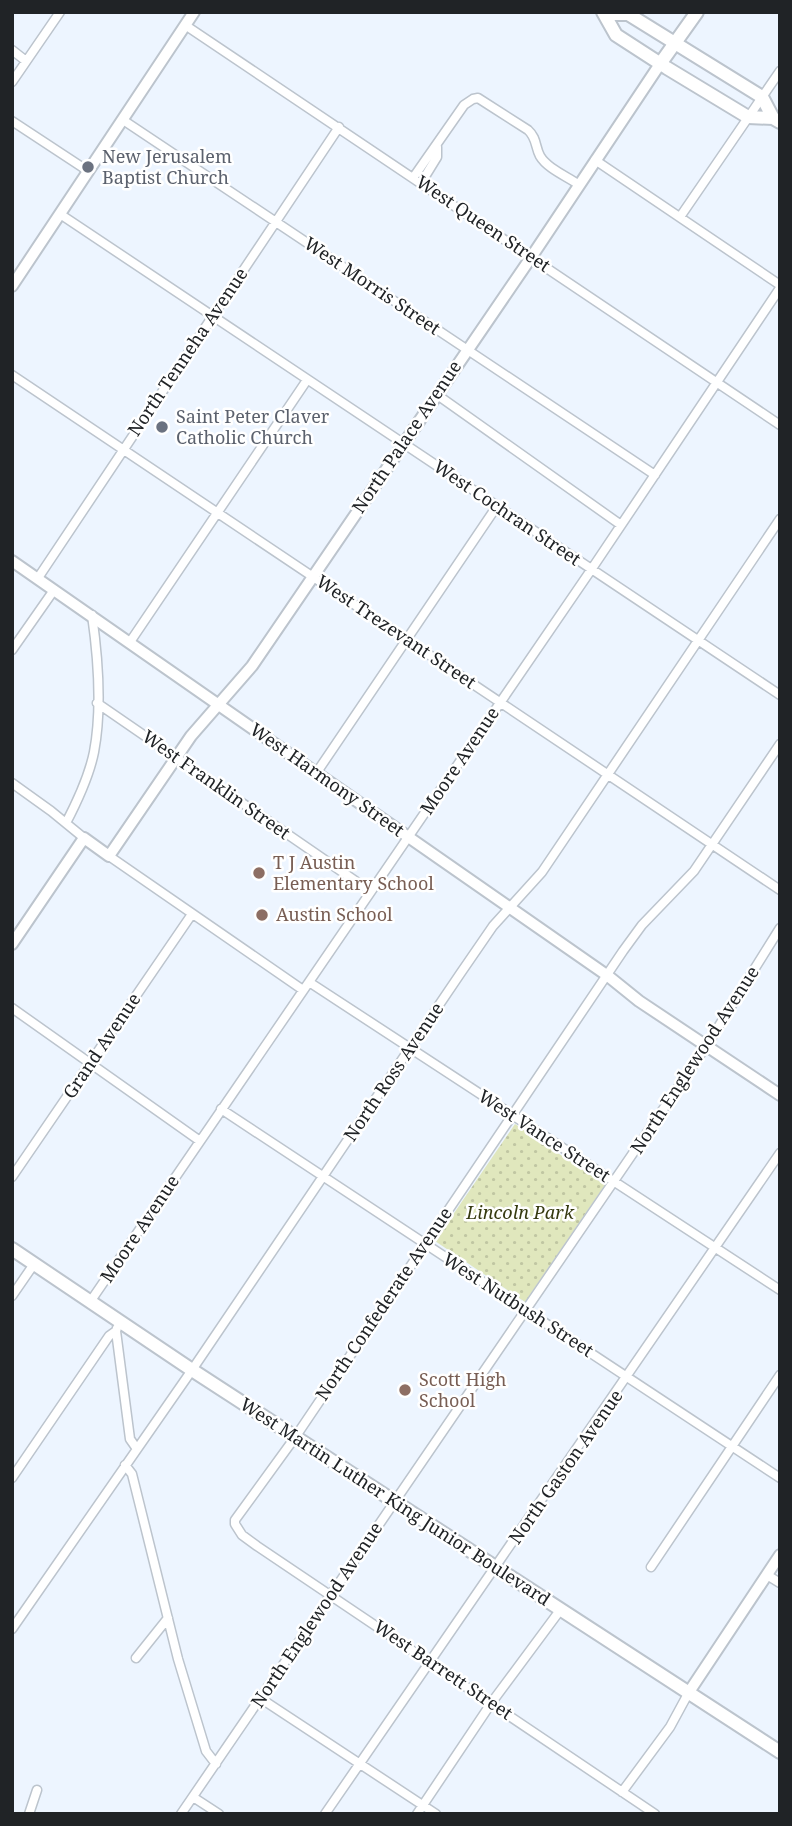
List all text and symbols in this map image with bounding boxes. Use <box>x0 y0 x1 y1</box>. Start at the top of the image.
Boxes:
place label: New Jerusalem Baptist Church <box>102 144 232 189</box>
marker: New Jerusalem Baptist Church <box>80 159 96 175</box>
street label: West Queen Street <box>412 169 555 277</box>
street label: West Morris Street <box>300 231 445 340</box>
street label: North Tenneha Avenue <box>122 263 253 440</box>
street label: North Palace Avenue <box>346 355 466 517</box>
place label: Saint Peter Claver Catholic Church <box>176 404 330 449</box>
marker: Saint Peter Claver Catholic Church <box>154 419 170 435</box>
street label: West Cochran Street <box>429 454 586 570</box>
street label: West Trezevant Street <box>312 569 481 694</box>
street label: Moore Avenue <box>414 702 504 819</box>
street label: West Harmony Street <box>246 717 409 842</box>
street label: West Franklin Street <box>138 724 295 844</box>
place label: T J Austin Elementary School <box>273 850 434 895</box>
marker: T J Austin Elementary School <box>251 865 267 881</box>
place label: Austin School <box>276 902 393 926</box>
marker: Austin School <box>254 907 270 923</box>
street label: North Englewood Avenue <box>624 961 764 1158</box>
street label: Grand Avenue <box>57 988 145 1103</box>
street label: North Ross Avenue <box>338 997 449 1146</box>
street label: West Vance Street <box>474 1084 615 1187</box>
street label: Moore Avenue <box>94 1170 184 1287</box>
park label: Lincoln Park <box>465 1200 575 1224</box>
street label: North Confederate Avenue <box>309 1202 457 1405</box>
street label: West Nutbush Street <box>439 1246 598 1362</box>
place label: Scott High School <box>419 1367 507 1412</box>
marker: Scott High School <box>397 1382 413 1398</box>
street label: North Gaston Avenue <box>503 1384 628 1548</box>
street label: West Martin Luther King Junior Boulevard <box>236 1392 555 1611</box>
street label: North Englewood Avenue <box>245 1517 387 1712</box>
street label: West Barrett Street <box>369 1614 518 1725</box>

